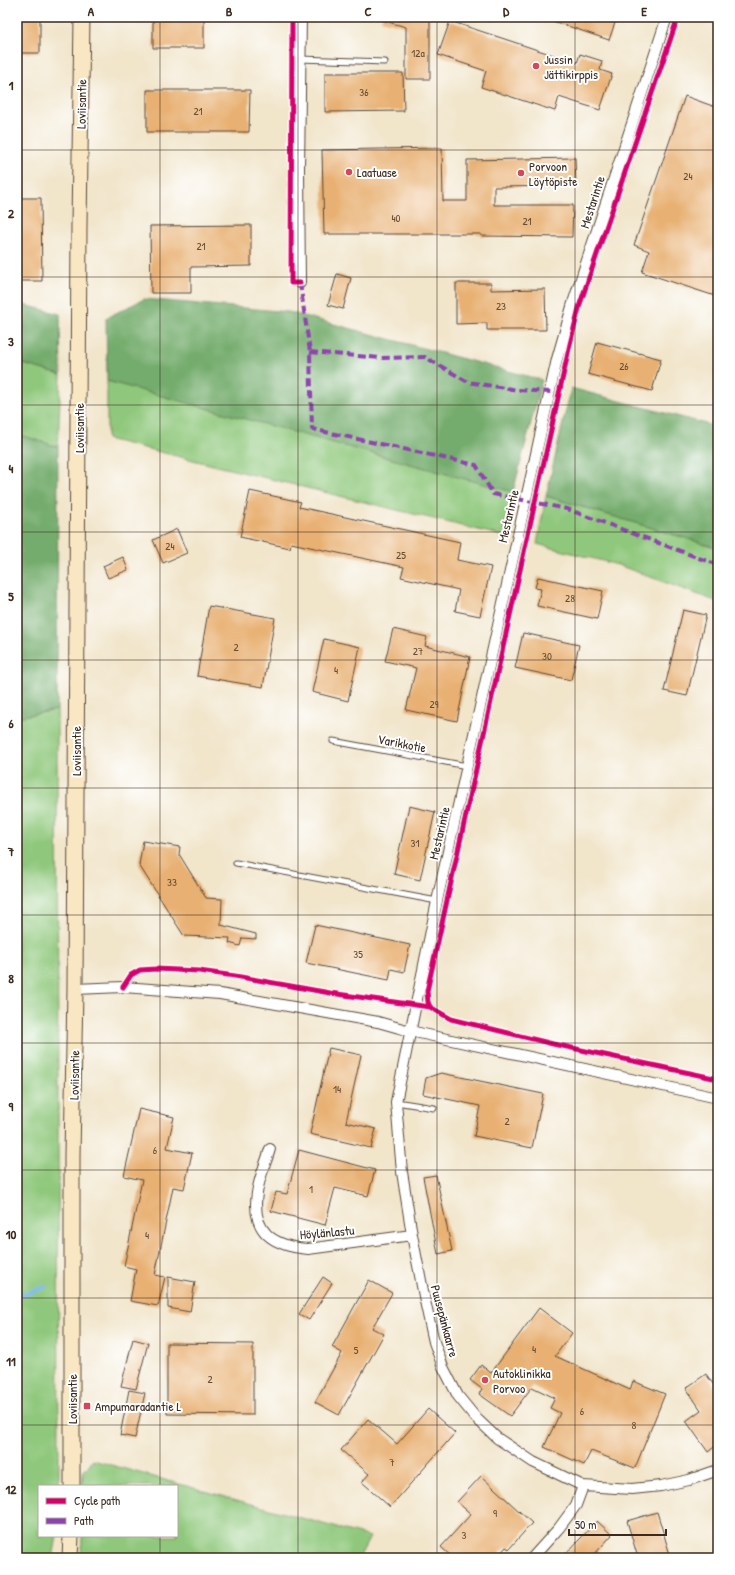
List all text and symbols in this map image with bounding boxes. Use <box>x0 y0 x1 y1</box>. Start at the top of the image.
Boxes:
text: A <box>88 2 95 20</box>
text: B <box>226 2 233 20</box>
text: C <box>364 2 372 20</box>
text: D <box>503 2 510 20</box>
text: E <box>641 2 647 20</box>
house number: 12a <box>411 46 425 60</box>
place label: Jussin Jättikirppis <box>544 50 598 83</box>
marker: Jussin Jättikirppis <box>531 61 541 71</box>
text: 1 <box>9 76 14 94</box>
street label: Loviisantie <box>72 79 90 129</box>
house number: 36 <box>359 85 369 99</box>
house number: 21 <box>193 104 203 118</box>
place label: Porvoon Löytöpiste <box>529 157 577 190</box>
place label: Laatuase <box>357 163 397 181</box>
marker: Laatuase <box>344 167 354 177</box>
marker: Porvoon Löytöpiste <box>516 168 526 178</box>
house number: 24 <box>683 169 693 183</box>
street label: Mestarintie <box>575 174 609 230</box>
text: 2 <box>8 204 15 222</box>
house number: 40 <box>391 211 401 225</box>
house number: 21 <box>522 214 532 228</box>
house number: 21 <box>196 239 206 253</box>
house number: 23 <box>496 299 506 313</box>
text: 3 <box>8 332 14 350</box>
house number: 26 <box>619 359 629 373</box>
street label: Loviisantie <box>70 403 88 453</box>
text: 4 <box>9 459 14 477</box>
street label: Mestarintie <box>493 488 523 544</box>
house number: 24 <box>165 539 175 553</box>
house number: 25 <box>396 548 406 562</box>
text: 5 <box>8 587 14 605</box>
house number: 28 <box>565 591 575 605</box>
house number: 2 <box>233 640 239 654</box>
house number: 27 <box>413 644 423 658</box>
house number: 30 <box>542 649 552 663</box>
house number: 4 <box>334 663 338 677</box>
house number: 29 <box>429 697 439 711</box>
text: 6 <box>8 714 14 732</box>
street label: Loviisantie <box>67 726 85 776</box>
street label: Varikkotie <box>376 729 428 757</box>
street label: Mestarintie <box>424 805 454 861</box>
house number: 31 <box>411 836 419 850</box>
text: 7 <box>7 842 15 860</box>
house number: 33 <box>167 875 177 889</box>
house number: 35 <box>353 947 363 961</box>
text: 8 <box>8 969 14 987</box>
street label: Loviisantie <box>65 1050 83 1100</box>
house number: 14 <box>333 1082 341 1096</box>
text: 9 <box>9 1097 14 1115</box>
house number: 2 <box>504 1114 510 1128</box>
house number: 6 <box>153 1143 158 1157</box>
house number: 1 <box>309 1182 313 1196</box>
street label: Höylänlastu <box>299 1221 355 1243</box>
text: 10 <box>6 1225 16 1243</box>
house number: 4 <box>145 1228 149 1242</box>
street label: Puusepänkaarre <box>427 1283 463 1359</box>
house number: 4 <box>532 1342 536 1356</box>
house number: 5 <box>354 1343 359 1357</box>
text: 11 <box>6 1352 16 1370</box>
place label: Autoklinikka Porvoo <box>493 1364 551 1397</box>
house number: 2 <box>207 1372 213 1386</box>
street label: Loviisantie <box>63 1374 81 1424</box>
marker: Autoklinikka Porvoo <box>480 1375 490 1385</box>
place label: Ampumaradantie L <box>95 1397 182 1415</box>
marker: Ampumaradantie L <box>82 1401 92 1411</box>
house number: 6 <box>580 1404 585 1418</box>
house number: 8 <box>632 1418 637 1432</box>
house number: 7 <box>389 1455 395 1469</box>
text: 12 <box>6 1480 17 1498</box>
legend <box>38 1485 178 1537</box>
text: Cycle path <box>74 1492 120 1509</box>
house number: 9 <box>493 1506 497 1520</box>
scale bar <box>569 1511 666 1537</box>
text: Path <box>74 1512 94 1529</box>
text: 50 m <box>575 1516 596 1533</box>
house number: 3 <box>462 1528 467 1542</box>

